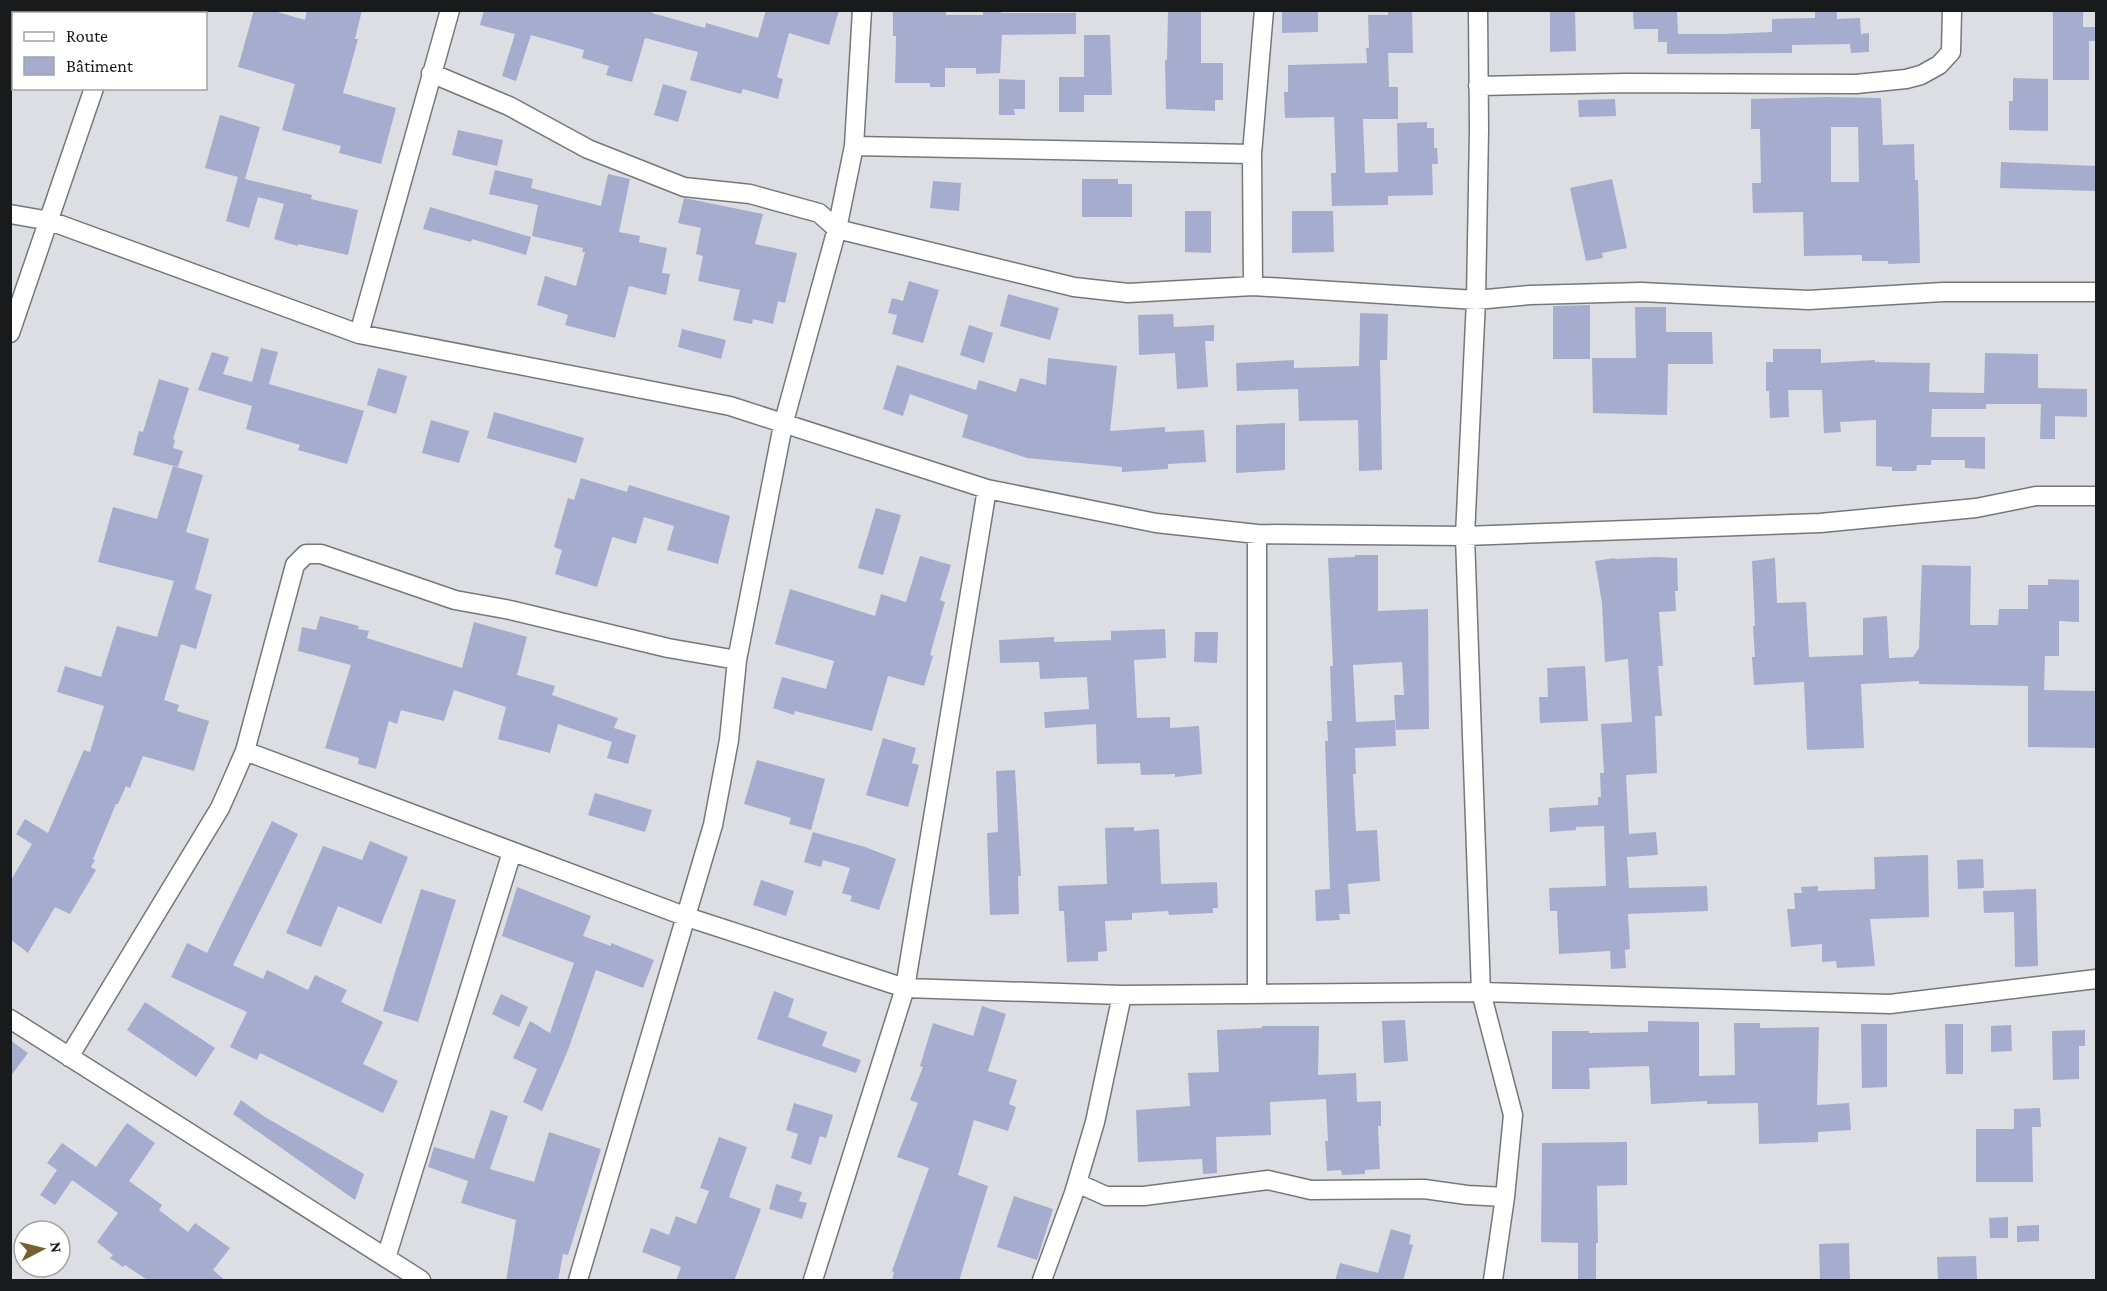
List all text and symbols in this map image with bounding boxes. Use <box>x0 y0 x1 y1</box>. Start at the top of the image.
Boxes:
legend <box>12 12 207 90</box>
text: Route <box>66 26 108 46</box>
text: Bâtiment <box>66 56 134 76</box>
north arrow <box>12 1219 72 1279</box>
text: N <box>47 1241 66 1254</box>

